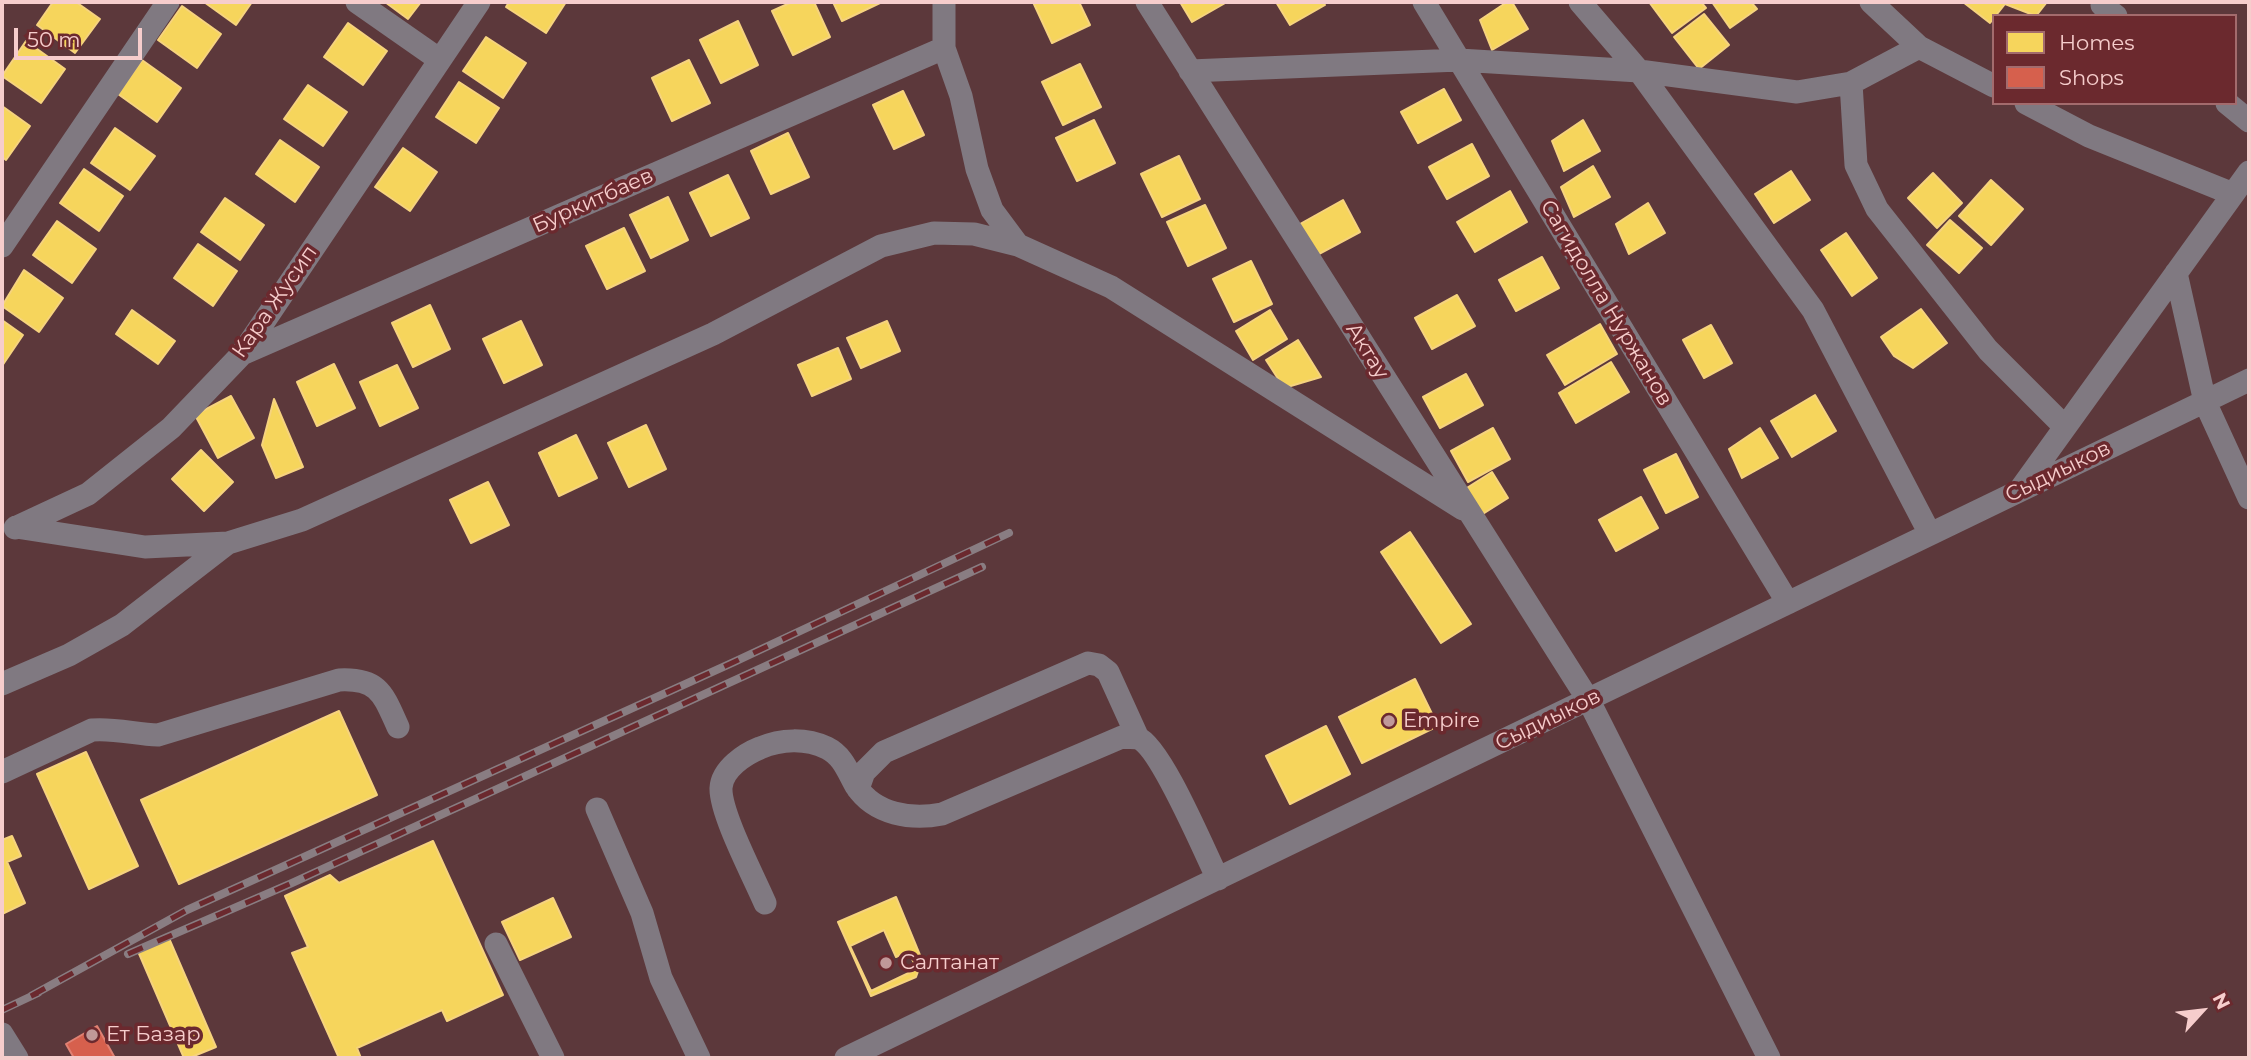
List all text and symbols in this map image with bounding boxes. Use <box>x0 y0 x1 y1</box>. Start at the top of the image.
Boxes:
scale bar <box>18 14 145 58</box>
legend <box>1992 14 2237 105</box>
text: 50 m <box>27 27 81 52</box>
text: Homes <box>2059 30 2134 55</box>
text: Shops <box>2059 65 2124 90</box>
street label: Буркитбаев <box>529 163 657 239</box>
street label: Сагидолла Нуржанов <box>1535 196 1677 410</box>
street label: Кара Жусип <box>227 241 323 363</box>
street label: Актау <box>1340 318 1394 384</box>
street label: Сыдиыков <box>2001 436 2115 508</box>
street label: Сыдиыков <box>1491 684 1605 756</box>
place label: Empire <box>1403 708 1480 734</box>
marker: Empire <box>1381 713 1397 729</box>
place label: Салтанат <box>900 950 999 976</box>
marker: Салтанат <box>878 955 894 971</box>
north arrow <box>2167 976 2237 1046</box>
text: N <box>2207 989 2235 1013</box>
place label: Ет Базар <box>106 1022 201 1048</box>
marker: Ет Базар <box>84 1027 100 1043</box>

